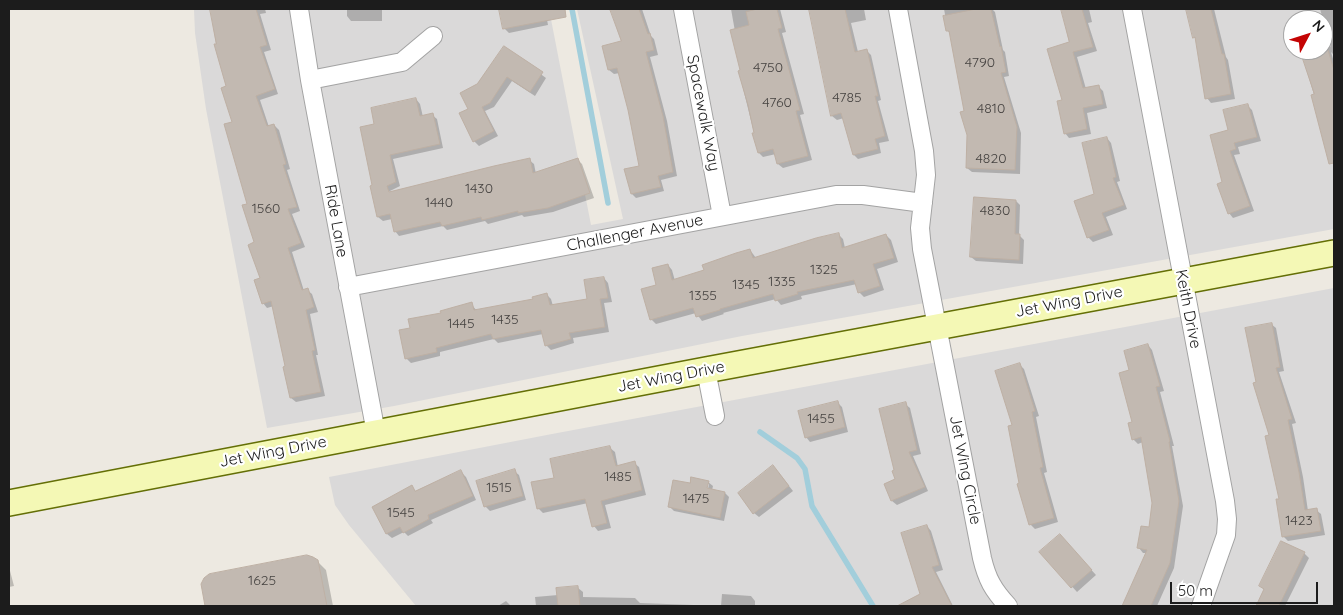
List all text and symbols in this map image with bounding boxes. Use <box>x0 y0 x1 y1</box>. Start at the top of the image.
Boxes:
north arrow <box>1283 10 1333 60</box>
text: N <box>1309 16 1329 36</box>
street label: Spacewalk Way <box>682 53 724 173</box>
house number: 4790 <box>965 55 995 71</box>
house number: 4750 <box>753 60 783 76</box>
house number: 4785 <box>832 90 862 106</box>
house number: 4760 <box>762 95 792 111</box>
house number: 4810 <box>977 101 1005 117</box>
house number: 4820 <box>975 151 1007 167</box>
house number: 1430 <box>465 181 493 197</box>
street label: Ride Lane <box>320 183 352 259</box>
house number: 1440 <box>425 195 453 211</box>
house number: 1560 <box>252 201 280 217</box>
house number: 4830 <box>980 203 1010 219</box>
street label: Challenger Avenue <box>565 210 705 256</box>
house number: 1325 <box>810 262 838 278</box>
street label: Keith Drive <box>1171 268 1205 350</box>
house number: 1335 <box>768 274 796 290</box>
house number: 1345 <box>732 277 760 293</box>
street label: Jet Wing Drive <box>1014 282 1124 322</box>
house number: 1355 <box>689 288 717 304</box>
house number: 1435 <box>491 312 519 328</box>
house number: 1445 <box>447 316 475 332</box>
street label: Jet Wing Drive <box>616 357 726 397</box>
house number: 1455 <box>807 411 835 427</box>
street label: Jet Wing Circle <box>945 414 985 526</box>
street label: Jet Wing Drive <box>218 432 328 472</box>
house number: 1485 <box>604 469 632 485</box>
house number: 1515 <box>486 480 512 496</box>
house number: 1475 <box>683 491 709 507</box>
house number: 1545 <box>387 505 415 521</box>
house number: 1423 <box>1285 513 1313 529</box>
scale bar <box>1173 572 1320 604</box>
house number: 1625 <box>248 573 276 589</box>
text: 50 m <box>1178 581 1213 600</box>

